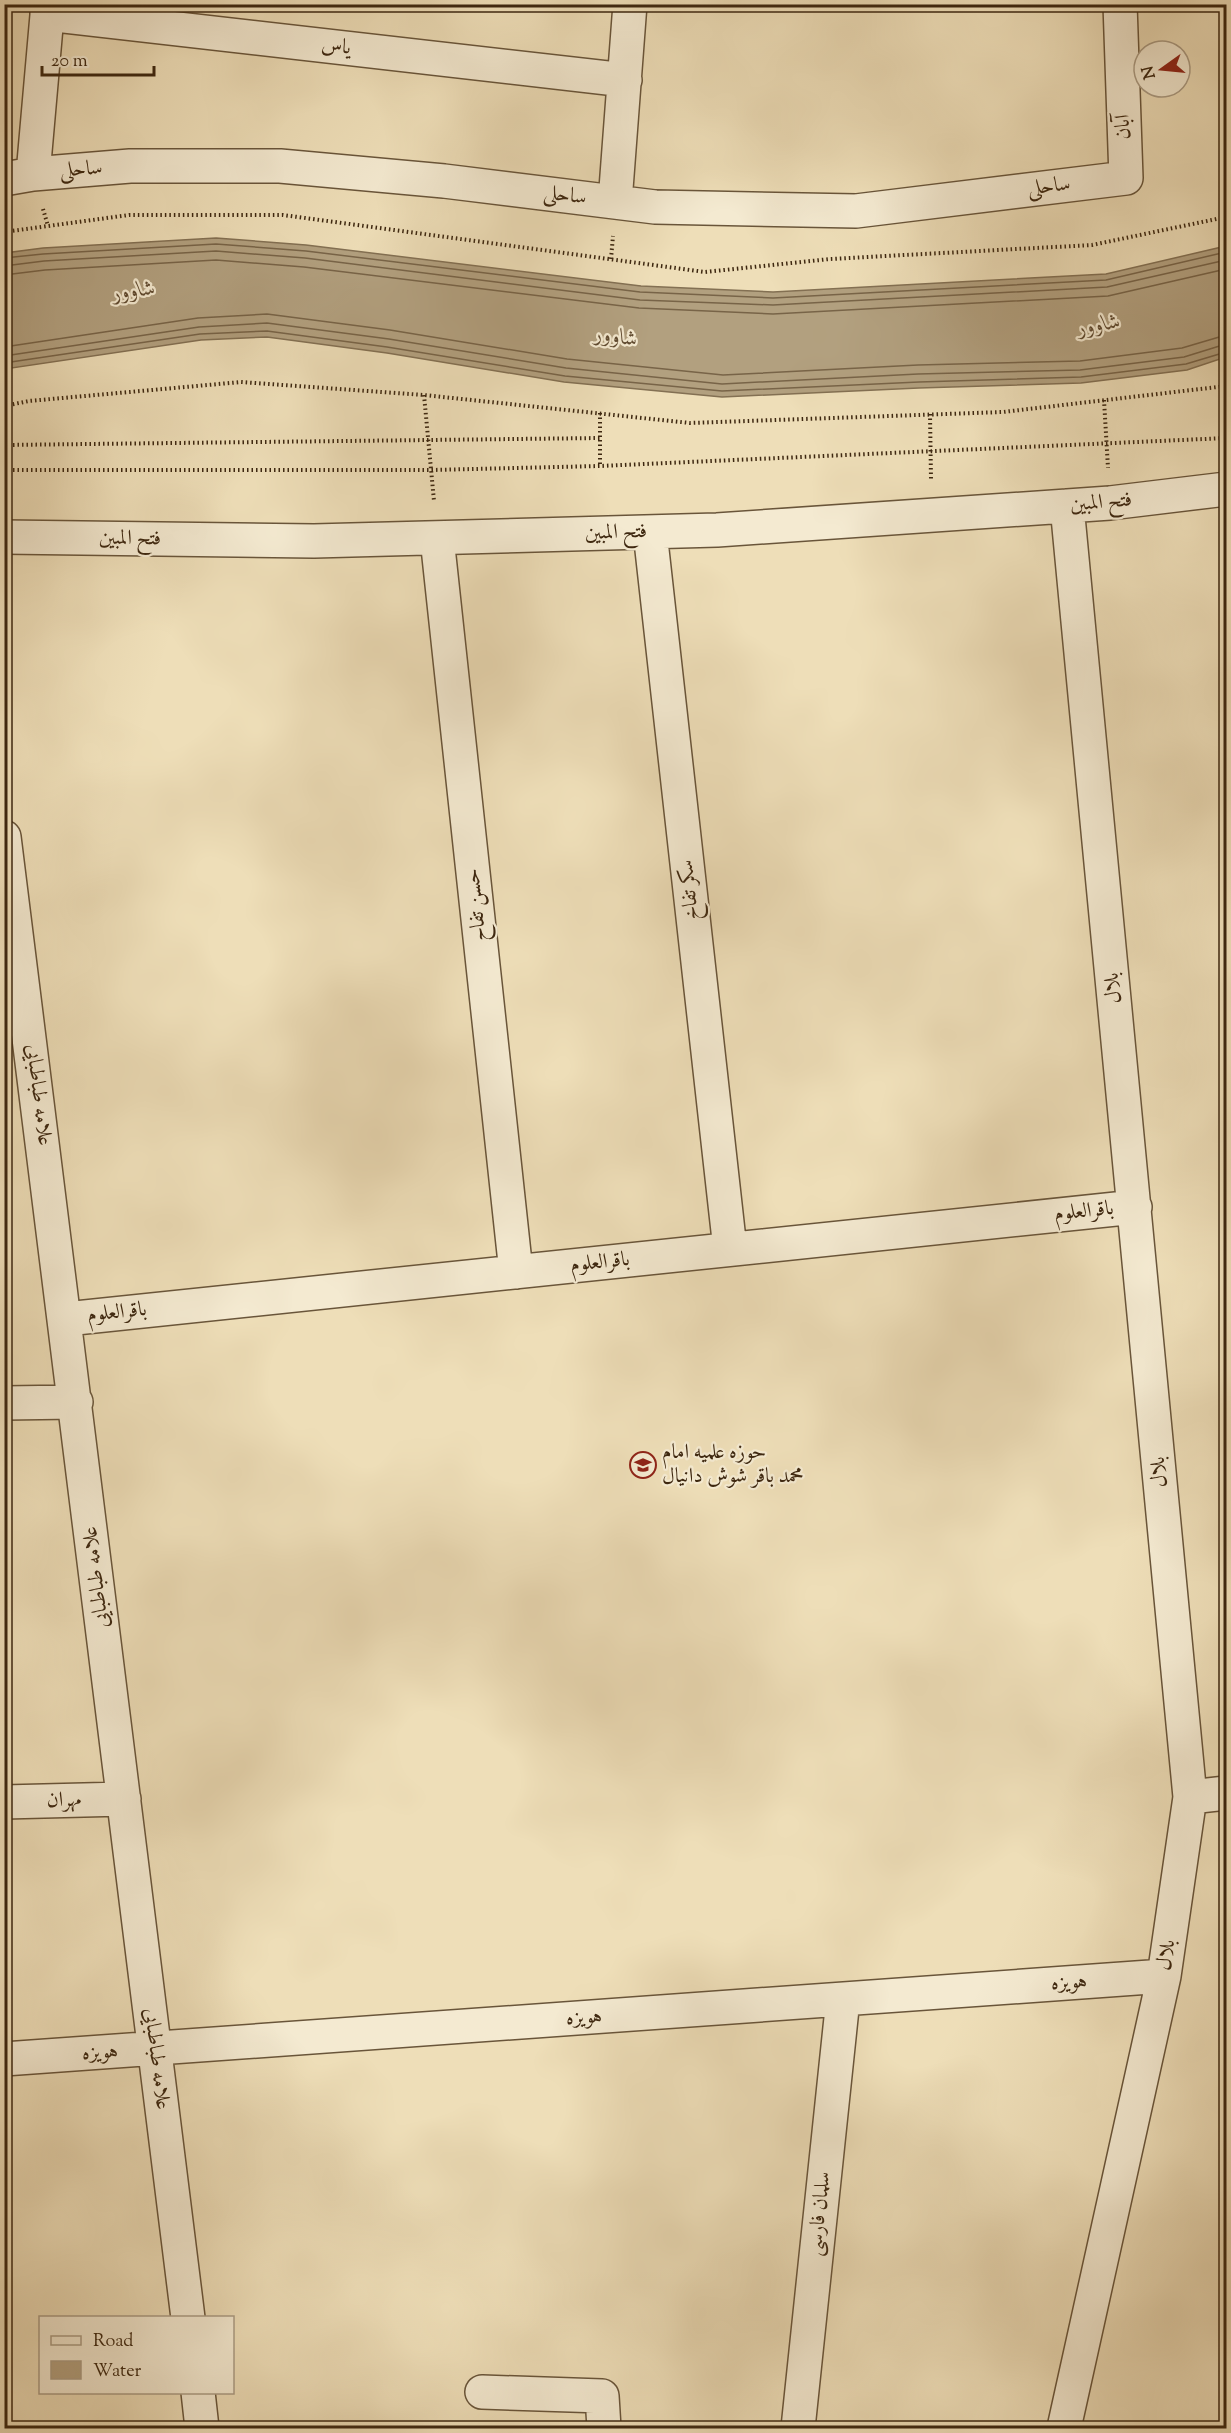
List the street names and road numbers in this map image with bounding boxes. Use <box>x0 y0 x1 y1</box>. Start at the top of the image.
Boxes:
street label: یاس <box>319 30 354 64</box>
street label: آبان <box>1108 111 1139 140</box>
street label: ساحلی <box>58 154 104 186</box>
street label: ساحلی <box>1026 169 1072 205</box>
street label: ساحلی <box>542 178 588 214</box>
street label: فتح المبین <box>1069 485 1134 523</box>
street label: فتح المبین <box>584 517 648 551</box>
street label: فتح المبین <box>99 523 161 557</box>
street label: سکر تفاخ <box>672 858 710 922</box>
street label: حسن تفاح <box>458 867 498 943</box>
street label: بلال <box>1097 971 1131 1005</box>
street label: علامه طباطبایی <box>17 1042 59 1148</box>
street label: باقرالعلوم <box>1053 1194 1115 1231</box>
street label: باقرالعلوم <box>569 1245 631 1282</box>
street label: باقرالعلوم <box>86 1295 148 1332</box>
street label: بلال <box>1144 1455 1176 1489</box>
street label: علامه طباطبایی <box>76 1524 118 1630</box>
street label: مهران <box>46 1786 82 1816</box>
street label: بلال <box>1150 1937 1184 1973</box>
street label: هویزه <box>1050 1967 1088 1999</box>
street label: هویزه <box>565 2002 603 2034</box>
street label: علامه طباطبایی <box>135 2006 177 2112</box>
street label: هویزه <box>81 2037 119 2069</box>
street label: سلمان فارسی <box>801 2170 839 2258</box>

